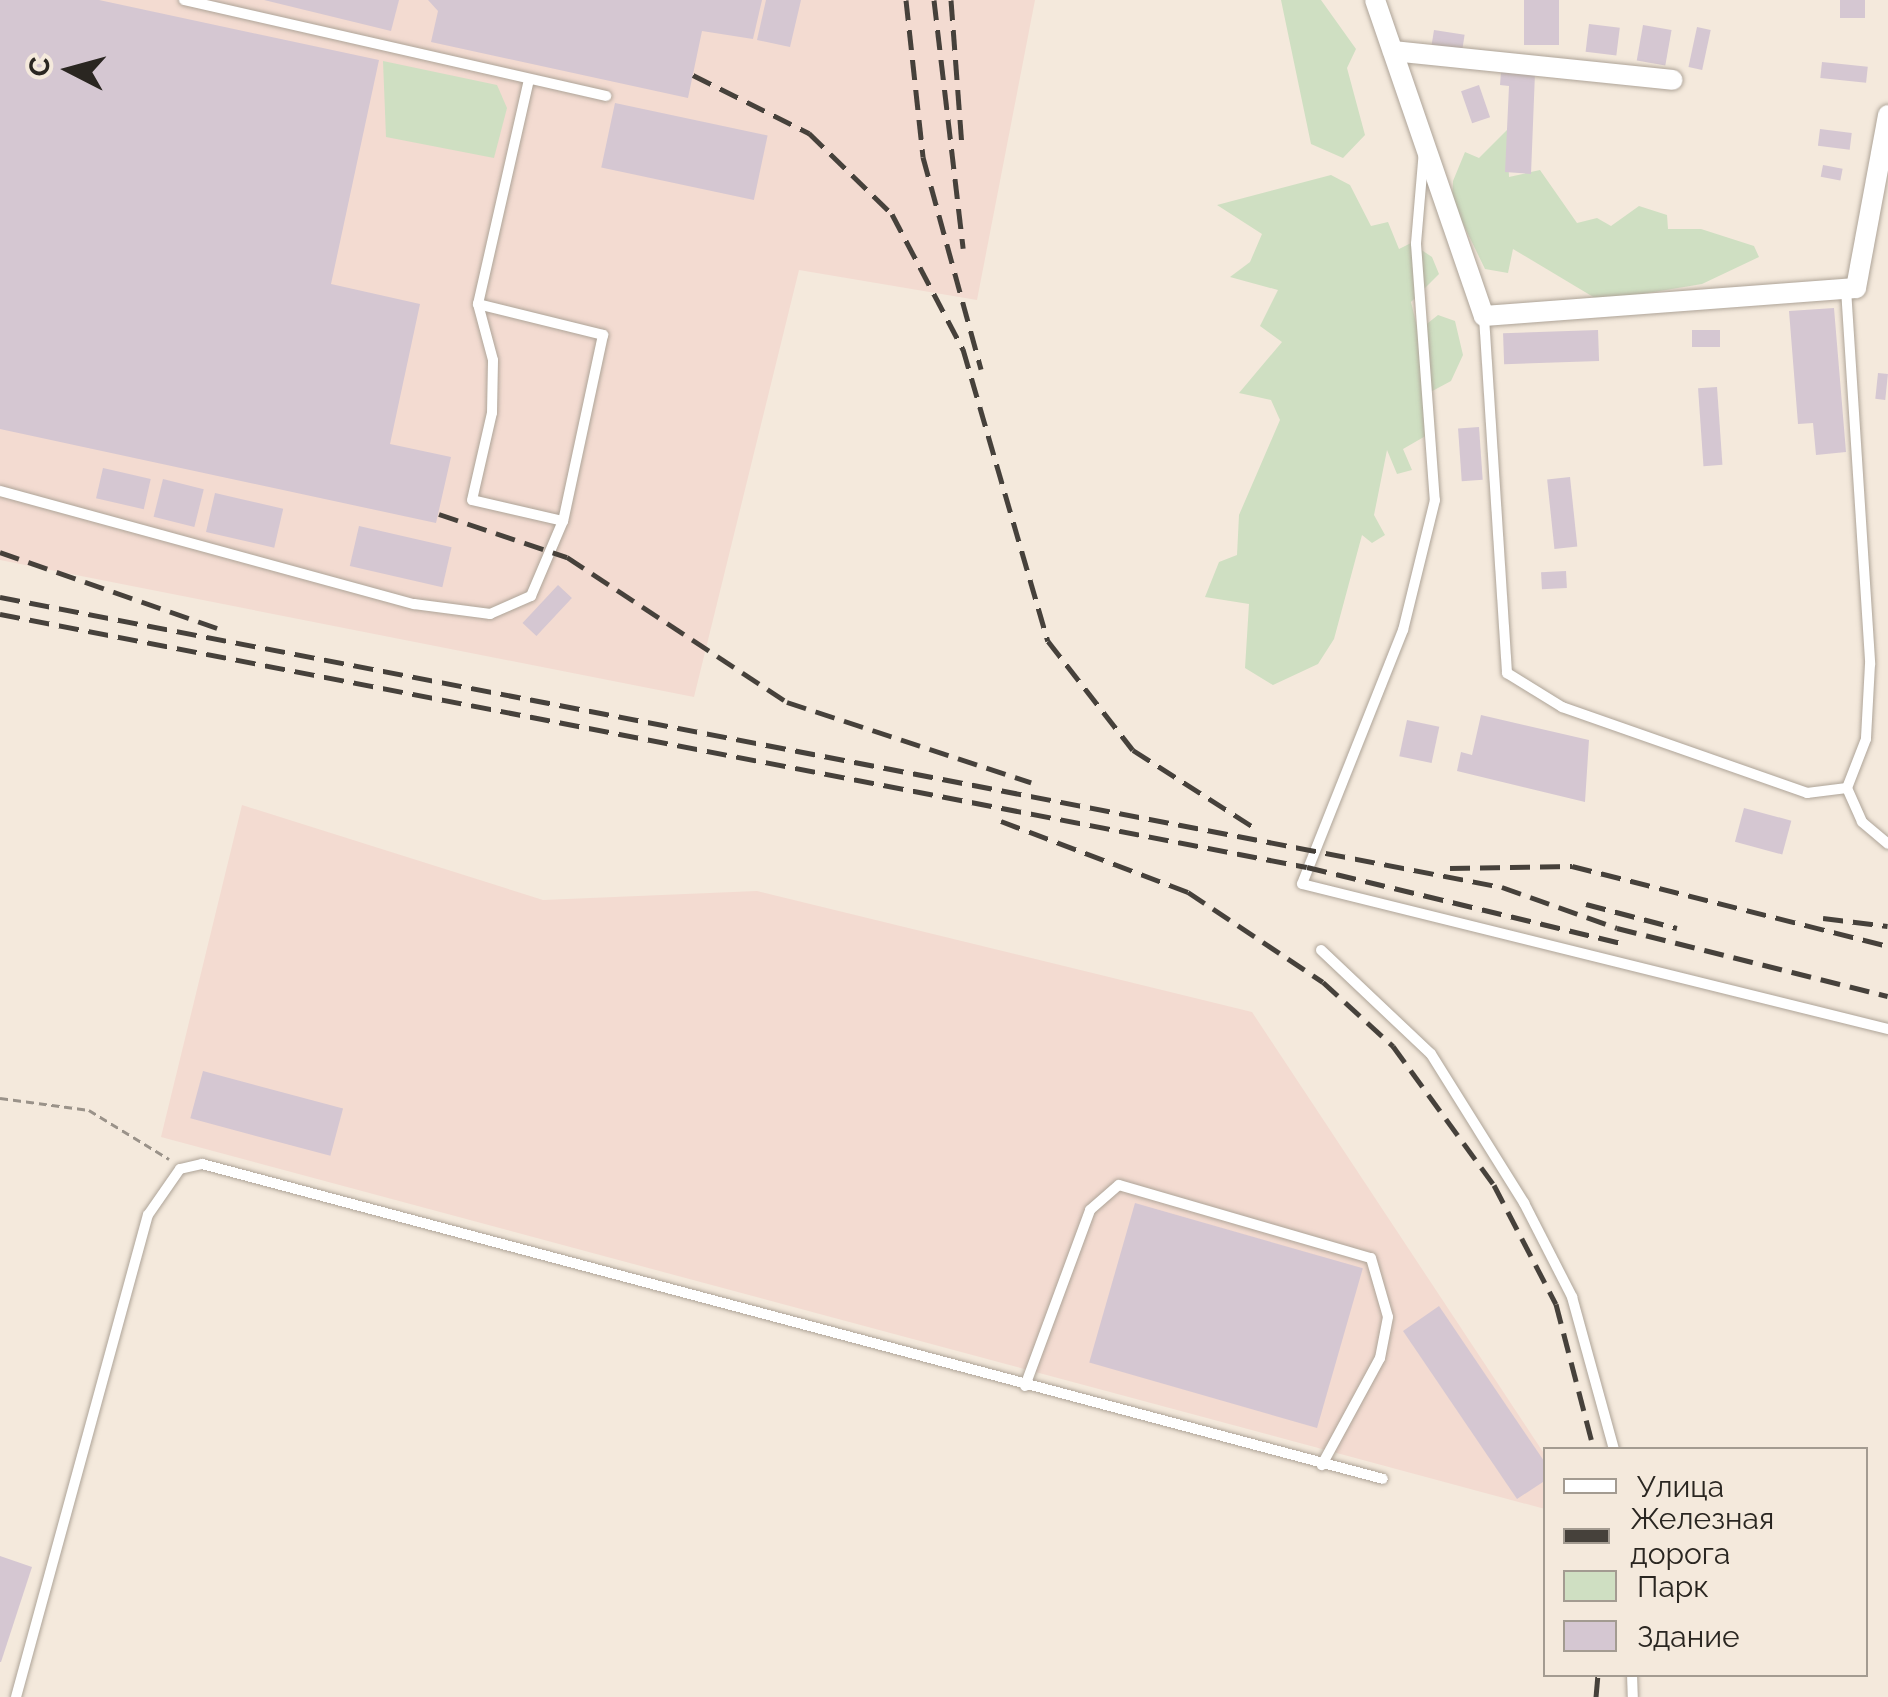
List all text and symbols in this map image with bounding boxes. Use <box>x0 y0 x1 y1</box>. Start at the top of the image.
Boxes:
north arrow <box>20 20 120 120</box>
text: С <box>22 56 57 78</box>
legend <box>1543 1447 1868 1677</box>
text: Улица <box>1637 1469 1724 1504</box>
text: Железная дорога <box>1630 1501 1774 1571</box>
text: Парк <box>1637 1569 1709 1604</box>
text: Здание <box>1637 1619 1740 1654</box>

